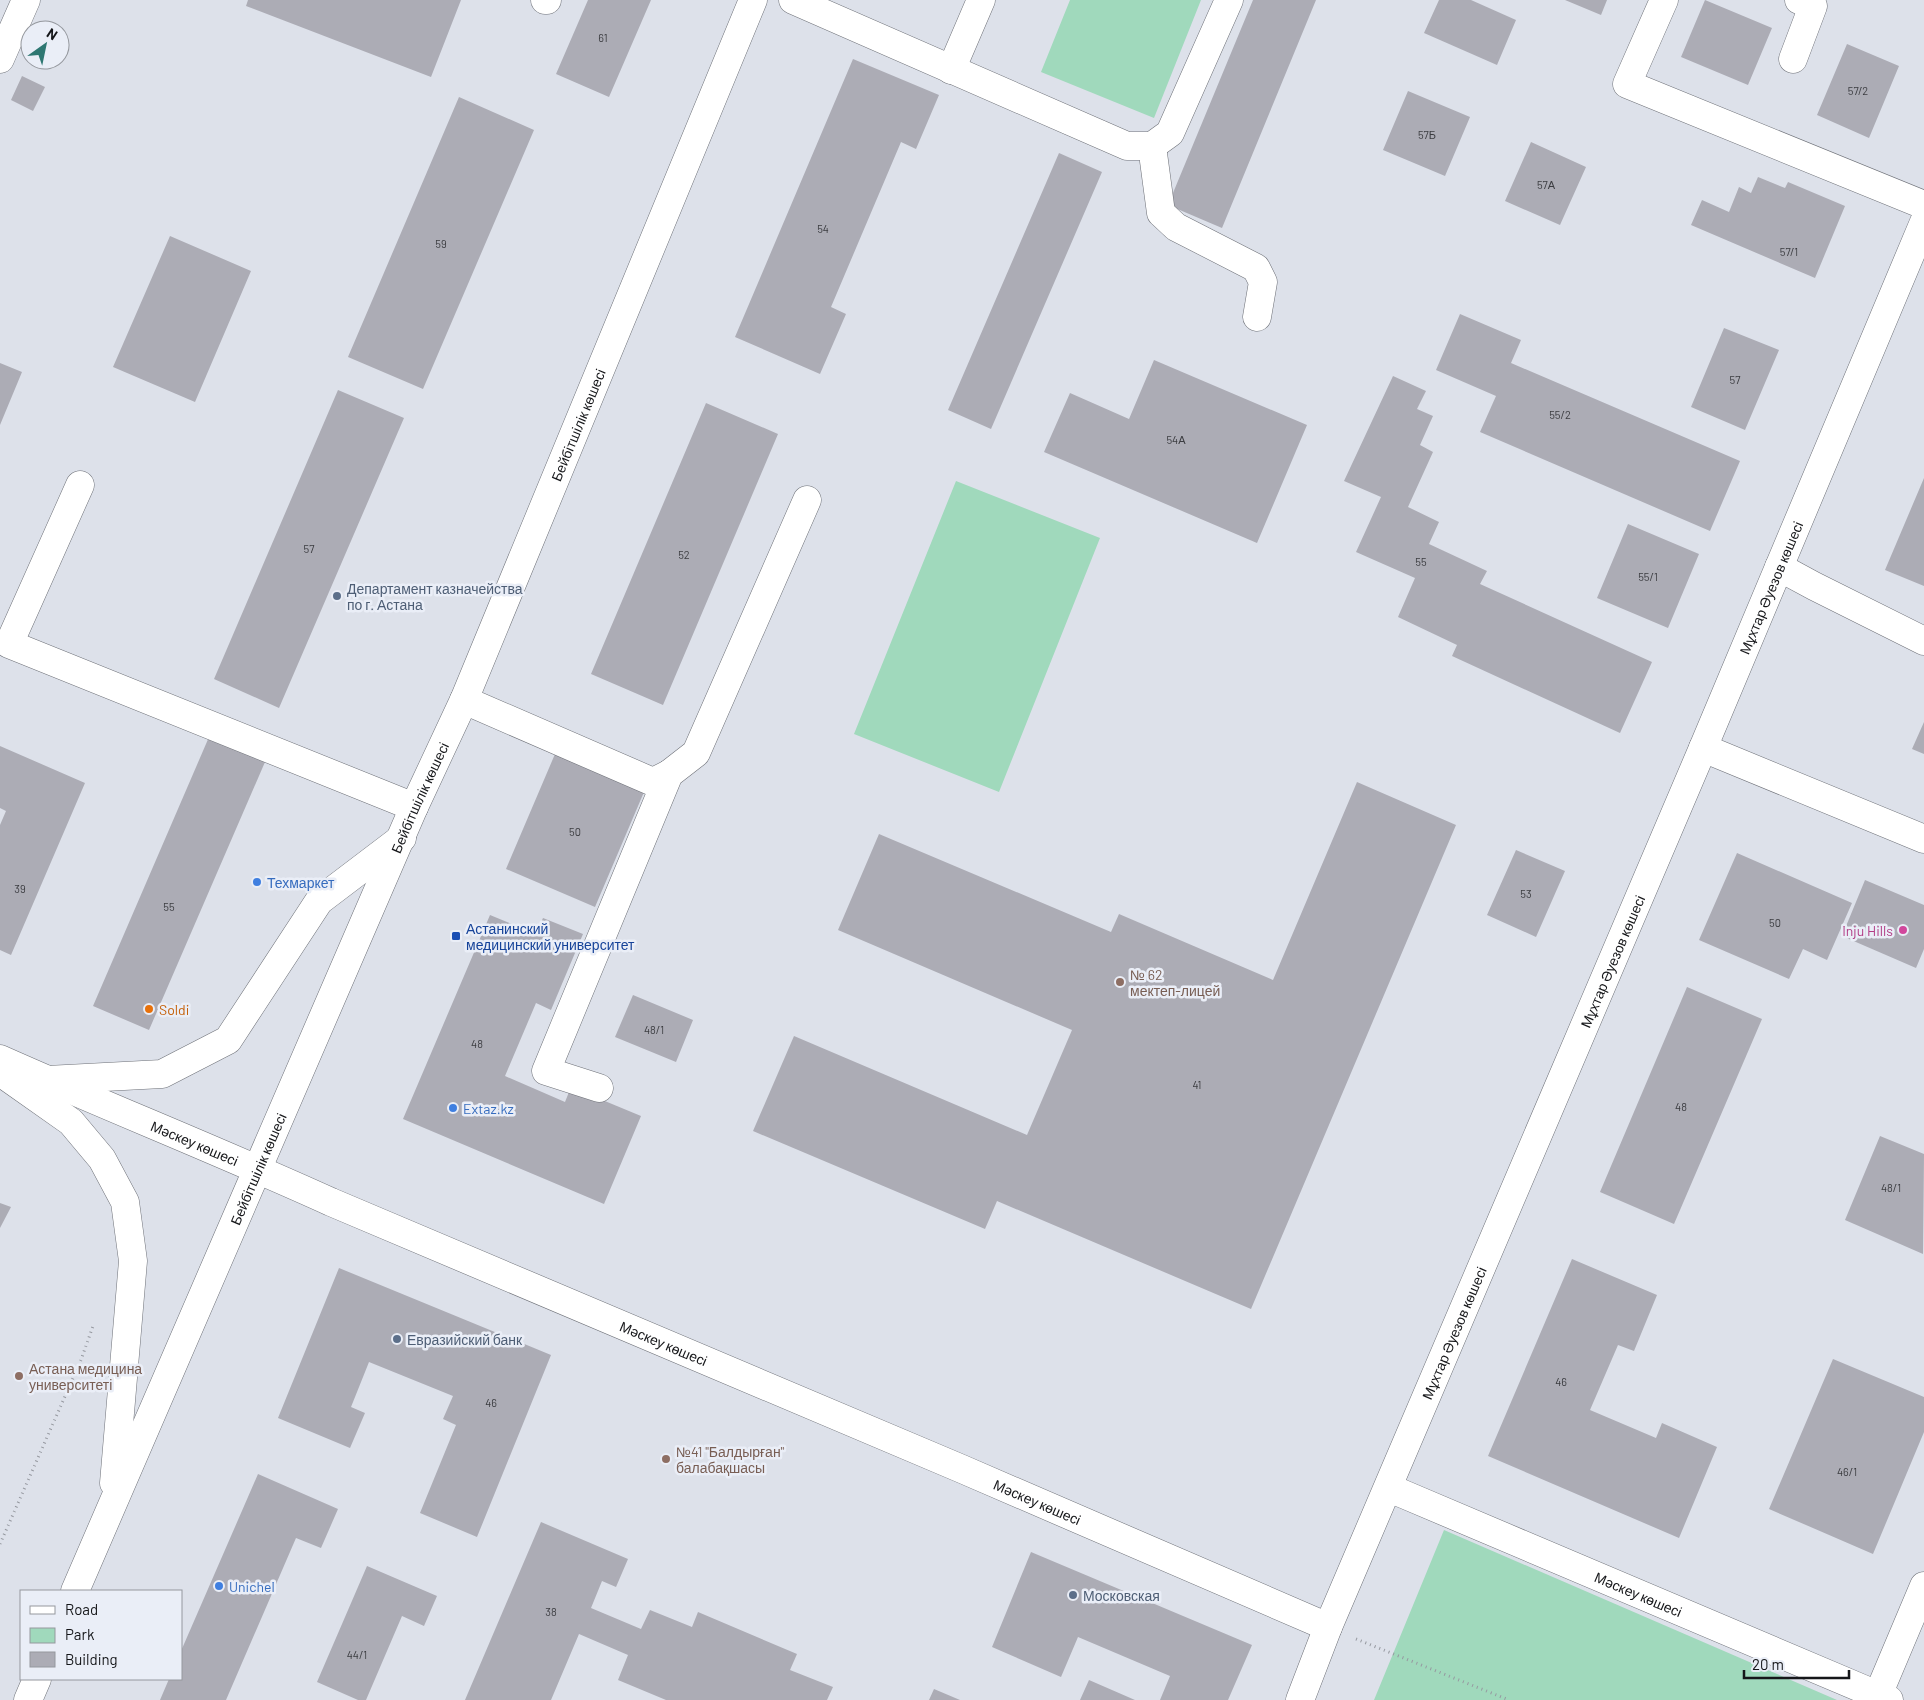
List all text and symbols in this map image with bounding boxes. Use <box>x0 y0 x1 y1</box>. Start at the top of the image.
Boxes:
north arrow <box>20 20 70 70</box>
text: N <box>44 24 61 43</box>
house number: 61 <box>598 31 608 44</box>
house number: 57/2 <box>1848 84 1868 97</box>
house number: 57Б <box>1418 128 1436 141</box>
house number: 57А <box>1537 178 1556 191</box>
house number: 54 <box>817 222 829 235</box>
house number: 59 <box>435 237 447 250</box>
house number: 57/1 <box>1780 245 1798 258</box>
street label: Бейбітшілік көшесі <box>547 366 608 484</box>
house number: 57 <box>1730 373 1740 386</box>
house number: 55/2 <box>1549 408 1571 421</box>
house number: 54А <box>1166 433 1186 446</box>
street label: Мұхтар Әуезов көшесі <box>1735 518 1806 656</box>
house number: 57 <box>304 542 314 555</box>
house number: 52 <box>678 548 690 561</box>
house number: 55 <box>1415 555 1427 568</box>
house number: 55/1 <box>1638 570 1658 583</box>
place label: Департамент казначейства по г. Астана <box>347 580 523 613</box>
marker: Департамент казначейства по г. Астана <box>331 590 343 602</box>
street label: Бейбітшілік көшесі <box>387 739 452 856</box>
house number: 50 <box>569 825 581 838</box>
place label: Техмаркет <box>267 874 335 891</box>
marker: Техмаркет <box>251 876 263 888</box>
house number: 39 <box>14 882 26 895</box>
house number: 53 <box>1520 887 1532 900</box>
street label: Мұхтар Әуезов көшесі <box>1576 892 1648 1030</box>
house number: 55 <box>163 900 175 913</box>
house number: 50 <box>1769 916 1781 929</box>
place label: Астанинский медицинский университет <box>466 920 635 953</box>
place label: Inju Hills <box>1842 922 1893 939</box>
marker: Inju Hills <box>1897 924 1909 936</box>
marker: Астанинский медицинский университет <box>450 930 462 942</box>
place label: № 62 мектеп-лицей <box>1130 966 1220 999</box>
marker: № 62 мектеп-лицей <box>1114 976 1126 988</box>
place label: Soldi <box>159 1001 189 1018</box>
marker: Soldi <box>143 1003 155 1015</box>
house number: 48/1 <box>644 1023 664 1036</box>
house number: 48 <box>471 1037 483 1050</box>
house number: 41 <box>1193 1078 1201 1091</box>
place label: Extaz.kz <box>463 1100 514 1117</box>
house number: 48 <box>1675 1100 1687 1113</box>
marker: Extaz.kz <box>447 1102 459 1114</box>
street label: Бейбітшілік көшесі <box>226 1110 289 1227</box>
street label: Мәскеу көшесі <box>149 1117 241 1169</box>
house number: 48/1 <box>1881 1181 1901 1194</box>
street label: Мұхтар Әуезов көшесі <box>1418 1264 1489 1402</box>
street label: Мәскеу көшесі <box>618 1317 710 1369</box>
place label: Евразийский банк <box>407 1331 523 1348</box>
marker: Евразийский банк <box>391 1333 403 1345</box>
place label: Астана медицина университеті <box>29 1360 142 1393</box>
marker: Астана медицина университеті <box>13 1370 25 1382</box>
house number: 46 <box>1555 1375 1567 1388</box>
house number: 46 <box>485 1396 497 1409</box>
place label: №41 "Балдырған" балабақшасы <box>676 1443 785 1476</box>
marker: №41 "Балдырған" балабақшасы <box>660 1453 672 1465</box>
house number: 46/1 <box>1837 1465 1857 1478</box>
street label: Мәскеу көшесі <box>991 1475 1084 1528</box>
street label: Мәскеу көшесі <box>1592 1568 1685 1620</box>
place label: Unichel <box>229 1578 275 1595</box>
marker: Unichel <box>213 1580 225 1592</box>
place label: Московская <box>1083 1587 1160 1604</box>
marker: Московская <box>1067 1589 1079 1601</box>
legend <box>20 1590 182 1680</box>
text: Road <box>65 1600 98 1618</box>
house number: 38 <box>545 1605 557 1618</box>
text: Park <box>65 1625 95 1643</box>
house number: 44/1 <box>347 1648 367 1661</box>
scale bar <box>1744 1648 1849 1680</box>
text: Building <box>65 1650 118 1668</box>
text: 20 m <box>1752 1655 1784 1673</box>

